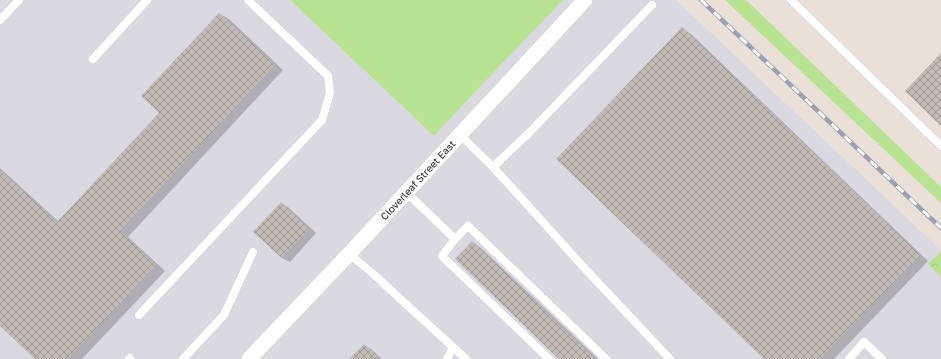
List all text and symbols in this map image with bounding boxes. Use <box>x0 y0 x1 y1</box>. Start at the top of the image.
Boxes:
street label: Cloverleaf Street East <box>378 138 458 222</box>

